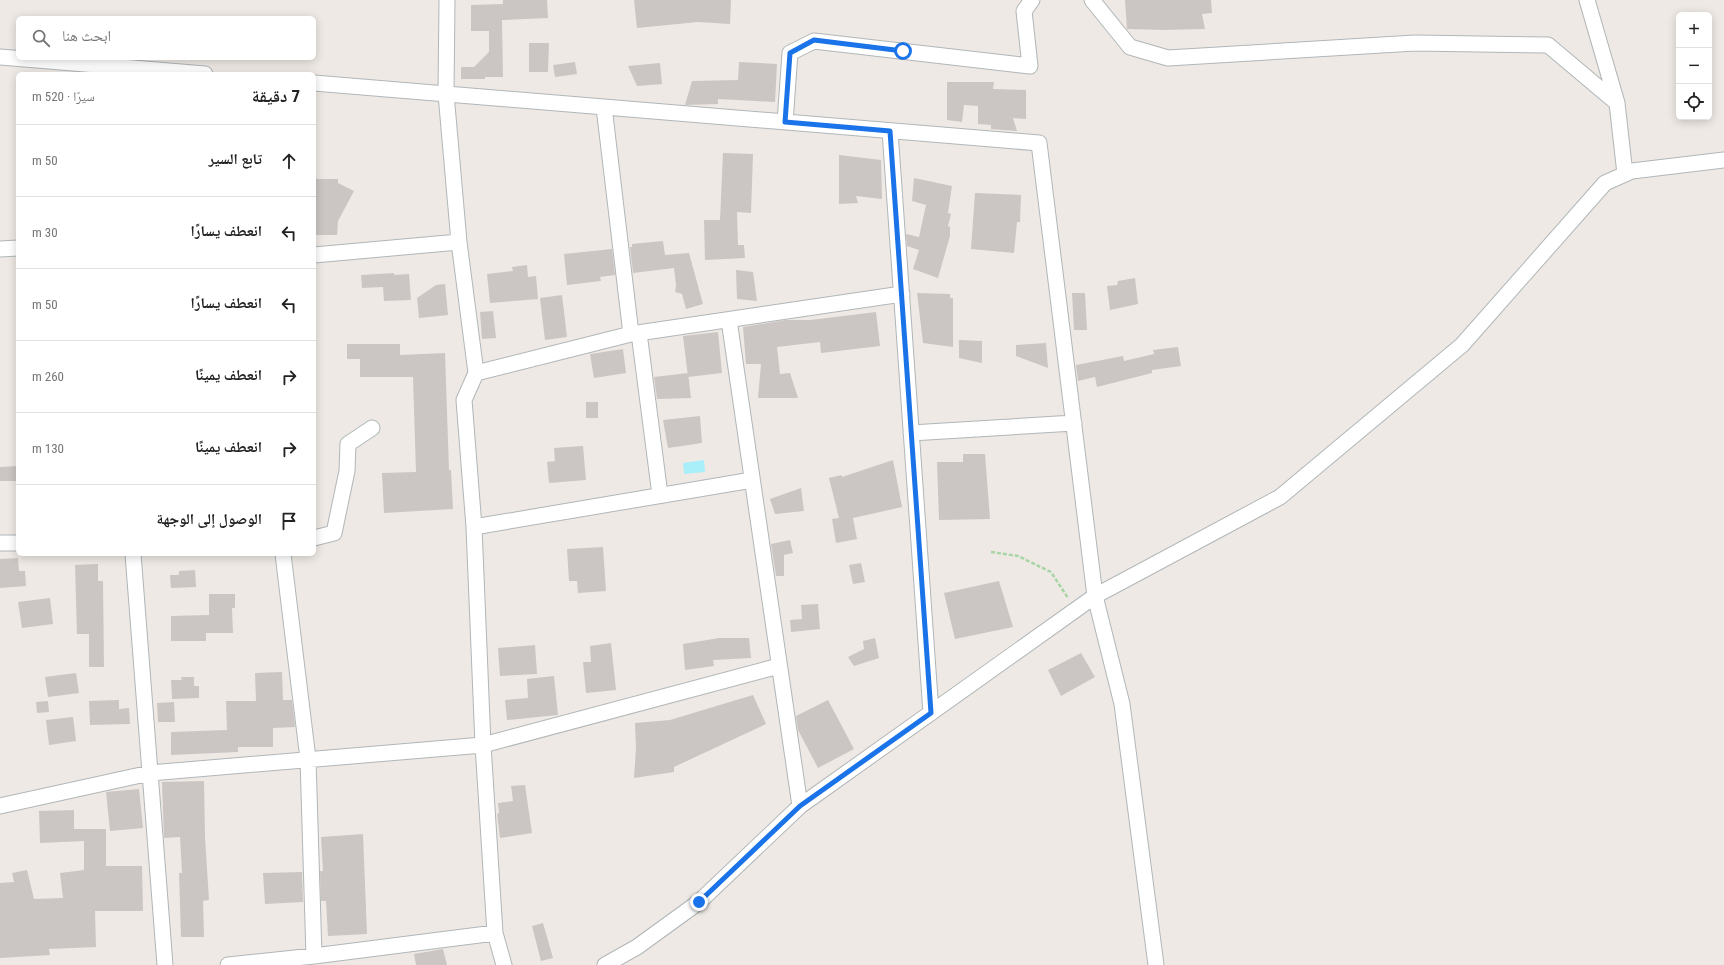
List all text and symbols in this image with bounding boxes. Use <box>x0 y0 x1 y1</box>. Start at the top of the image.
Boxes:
map controls <box>1676 12 1712 120</box>
button: + <box>1676 12 1712 48</box>
search box <box>16 16 316 60</box>
icon: search <box>30 27 52 49</box>
text: ابحث هنا <box>62 27 111 45</box>
route start <box>894 42 912 60</box>
button: − <box>1676 48 1712 84</box>
button: locate <box>1676 84 1712 120</box>
text: 7 دقيقة <box>252 86 300 106</box>
text: سيرًا · 520 m <box>32 89 95 104</box>
text: تابع السير <box>209 150 262 168</box>
icon: ahead <box>278 150 300 172</box>
text: 50 m <box>32 153 58 168</box>
text: انعطف يسارًا <box>191 222 262 240</box>
icon: left <box>278 222 300 244</box>
text: 30 m <box>32 225 58 240</box>
text: انعطف يسارًا <box>191 294 262 312</box>
icon: left <box>278 294 300 316</box>
text: 50 m <box>32 297 58 312</box>
text: انعطف يمينًا <box>195 366 262 384</box>
icon: right <box>278 366 300 388</box>
text: 260 m <box>32 369 64 384</box>
text: انعطف يمينًا <box>195 438 262 456</box>
icon: right <box>278 438 300 460</box>
text: 130 m <box>32 441 64 456</box>
text: الوصول إلى الوجهة <box>156 510 262 528</box>
icon: arrive <box>278 510 300 532</box>
route end <box>690 893 708 911</box>

